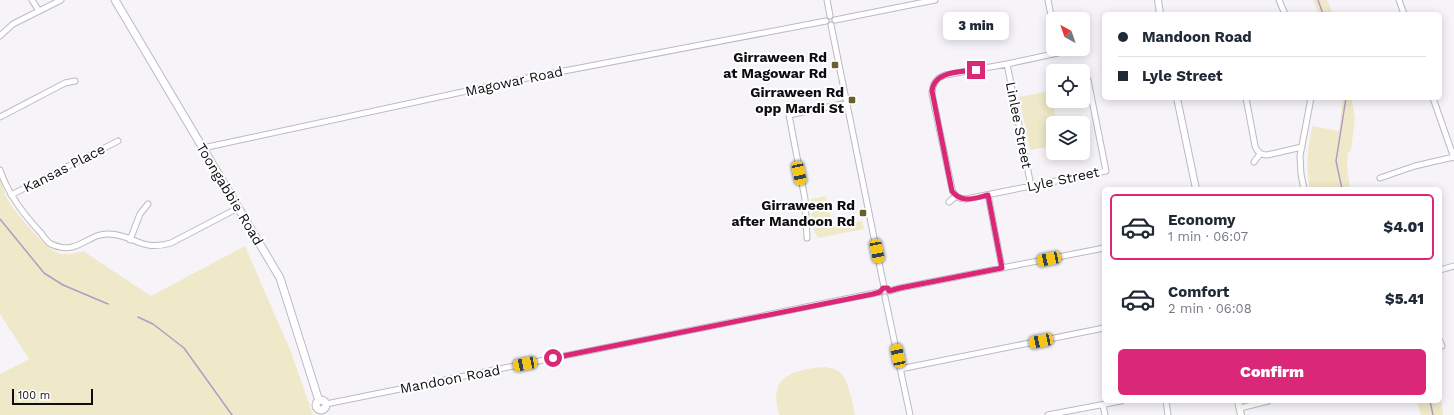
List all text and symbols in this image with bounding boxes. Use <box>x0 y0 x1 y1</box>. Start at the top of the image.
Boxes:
callout: 3 min <box>943 12 1009 40</box>
north arrow <box>1046 12 1090 56</box>
map controls <box>1046 12 1090 160</box>
text: 3 min <box>958 18 994 33</box>
text: Mandoon Road <box>1142 28 1252 46</box>
place label: Girraween Rd at Magowar Rd <box>723 49 827 81</box>
marker: Girraween Rd at Magowar Rd <box>830 60 840 70</box>
route end <box>967 61 985 79</box>
street label: Magowar Road <box>464 63 564 99</box>
button: locate <box>1046 64 1090 108</box>
text: Lyle Street <box>1142 67 1223 85</box>
street label: Linlee Street <box>1003 80 1035 170</box>
place label: Girraween Rd opp Mardi St <box>750 84 844 116</box>
marker: Girraween Rd opp Mardi St <box>847 95 857 105</box>
button: layers <box>1046 116 1090 160</box>
street label: Toongabbie Road <box>193 140 267 248</box>
street label: Kansas Place <box>20 141 108 195</box>
car <box>791 160 807 186</box>
street label: Lyle Street <box>1025 163 1101 194</box>
place label: Girraween Rd after Mandoon Rd <box>732 197 855 229</box>
marker: Girraween Rd after Mandoon Rd <box>858 208 868 218</box>
icon: car <box>1120 209 1156 245</box>
text: Economy <box>1168 211 1235 229</box>
text: $4.01 <box>1384 218 1424 236</box>
text: 1 min · 06:07 <box>1168 229 1248 244</box>
car <box>869 238 885 264</box>
car <box>1036 251 1062 267</box>
icon: car <box>1120 281 1156 317</box>
text: Comfort <box>1168 283 1229 301</box>
text: $5.41 <box>1385 290 1424 308</box>
text: 2 min · 06:08 <box>1168 301 1252 316</box>
car <box>1028 333 1054 349</box>
car <box>890 343 906 369</box>
route start <box>544 349 562 367</box>
button: Confirm <box>1118 349 1426 395</box>
car <box>512 356 538 372</box>
street label: Mandoon Road <box>399 361 501 397</box>
scale bar <box>12 387 93 406</box>
text: 100 m <box>18 389 50 402</box>

